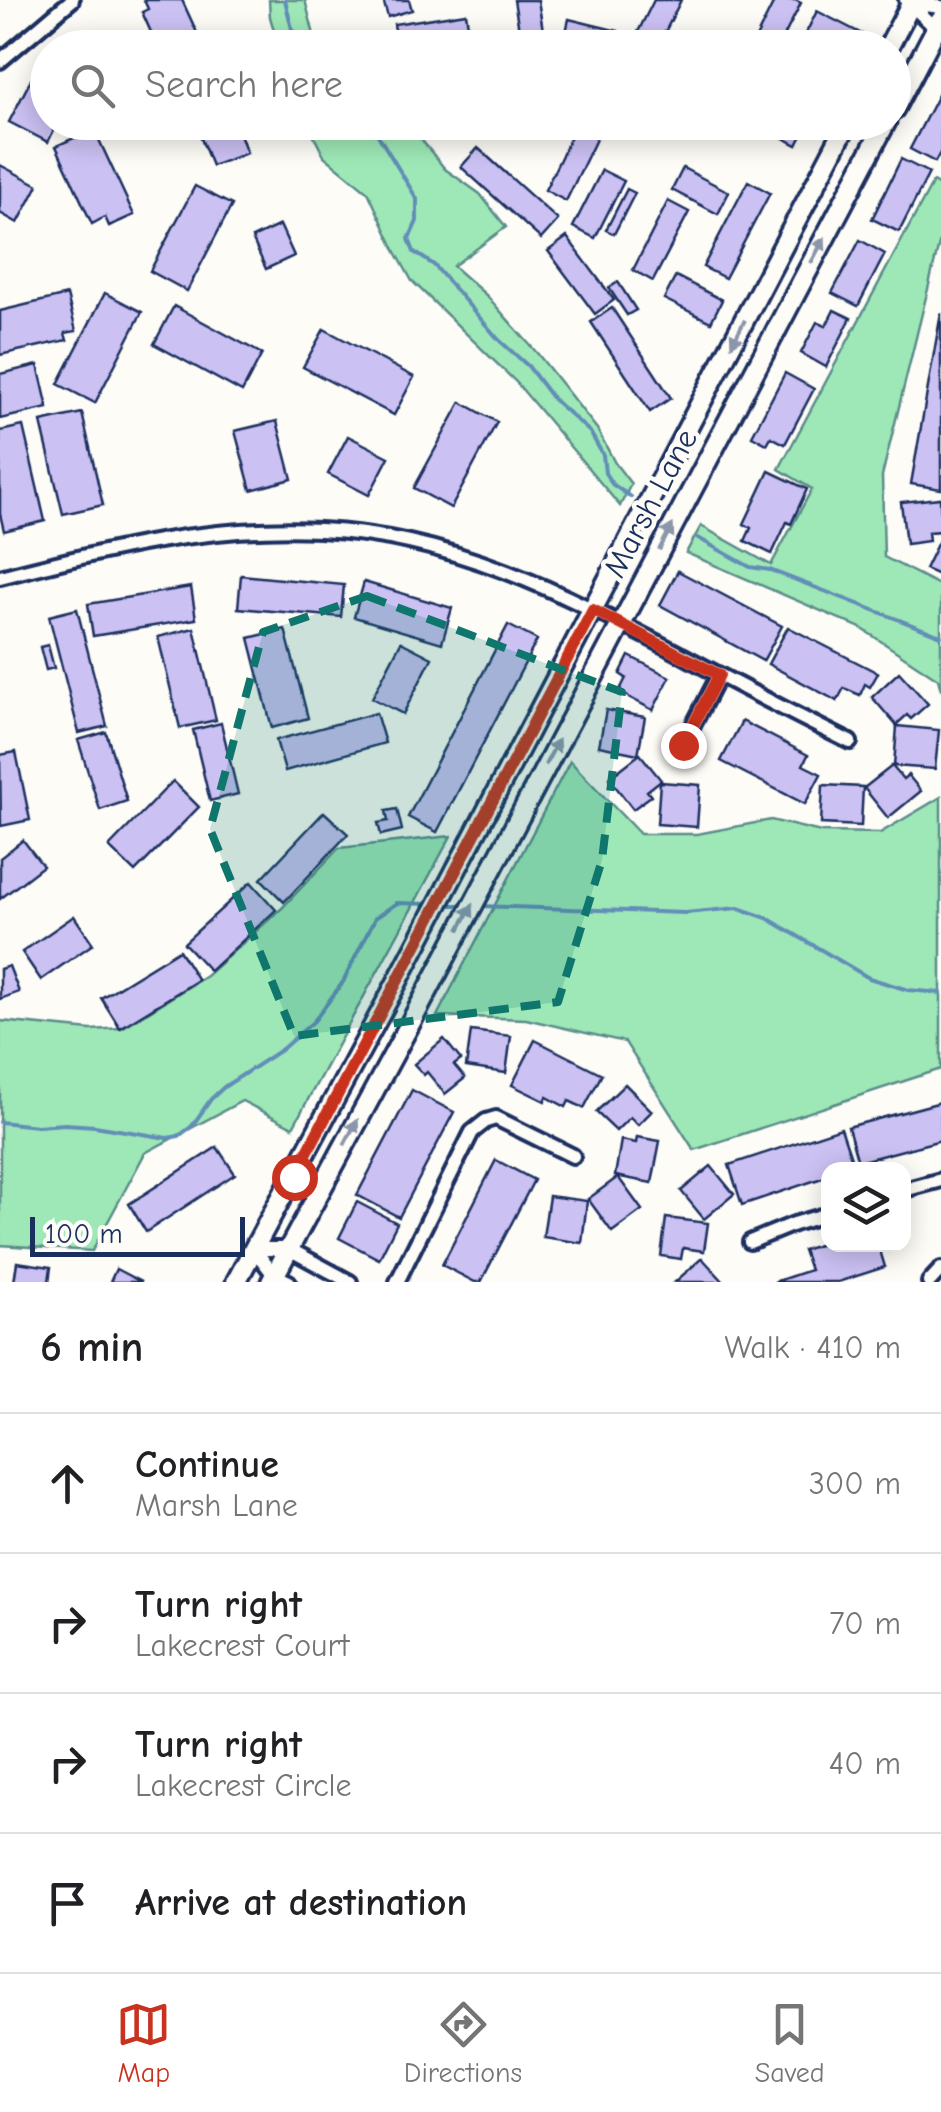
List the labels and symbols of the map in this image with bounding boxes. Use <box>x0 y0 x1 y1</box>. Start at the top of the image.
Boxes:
one-way arrow <box>810 236 827 265</box>
one-way arrow <box>730 318 747 347</box>
street label: Marsh Lane <box>596 423 705 584</box>
one-way arrow <box>657 523 674 551</box>
route end <box>661 723 707 769</box>
one-way arrow <box>544 738 561 767</box>
one-way arrow <box>457 903 474 932</box>
one-way arrow <box>343 1118 360 1147</box>
route start <box>272 1155 318 1201</box>
scale bar <box>30 1212 245 1256</box>

